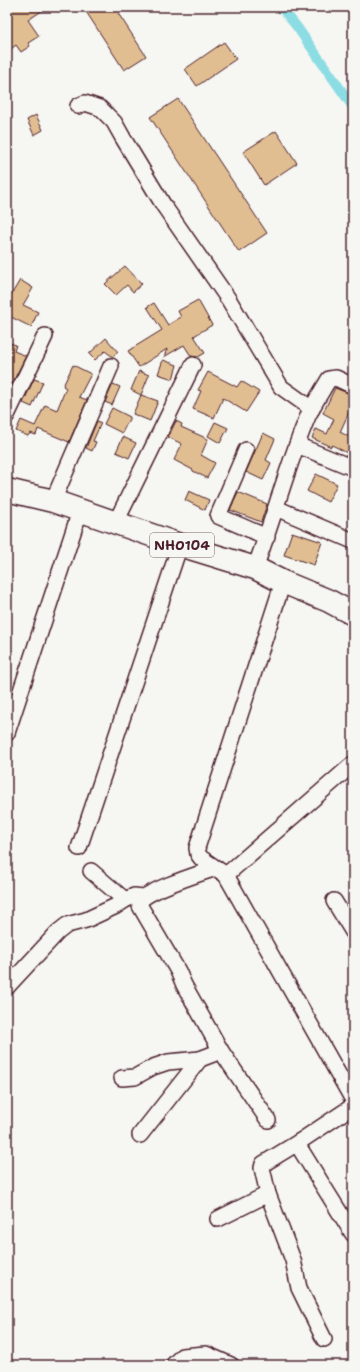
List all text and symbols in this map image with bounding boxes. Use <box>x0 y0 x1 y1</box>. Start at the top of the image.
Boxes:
road number: NH0104 <box>150 533 214 557</box>

